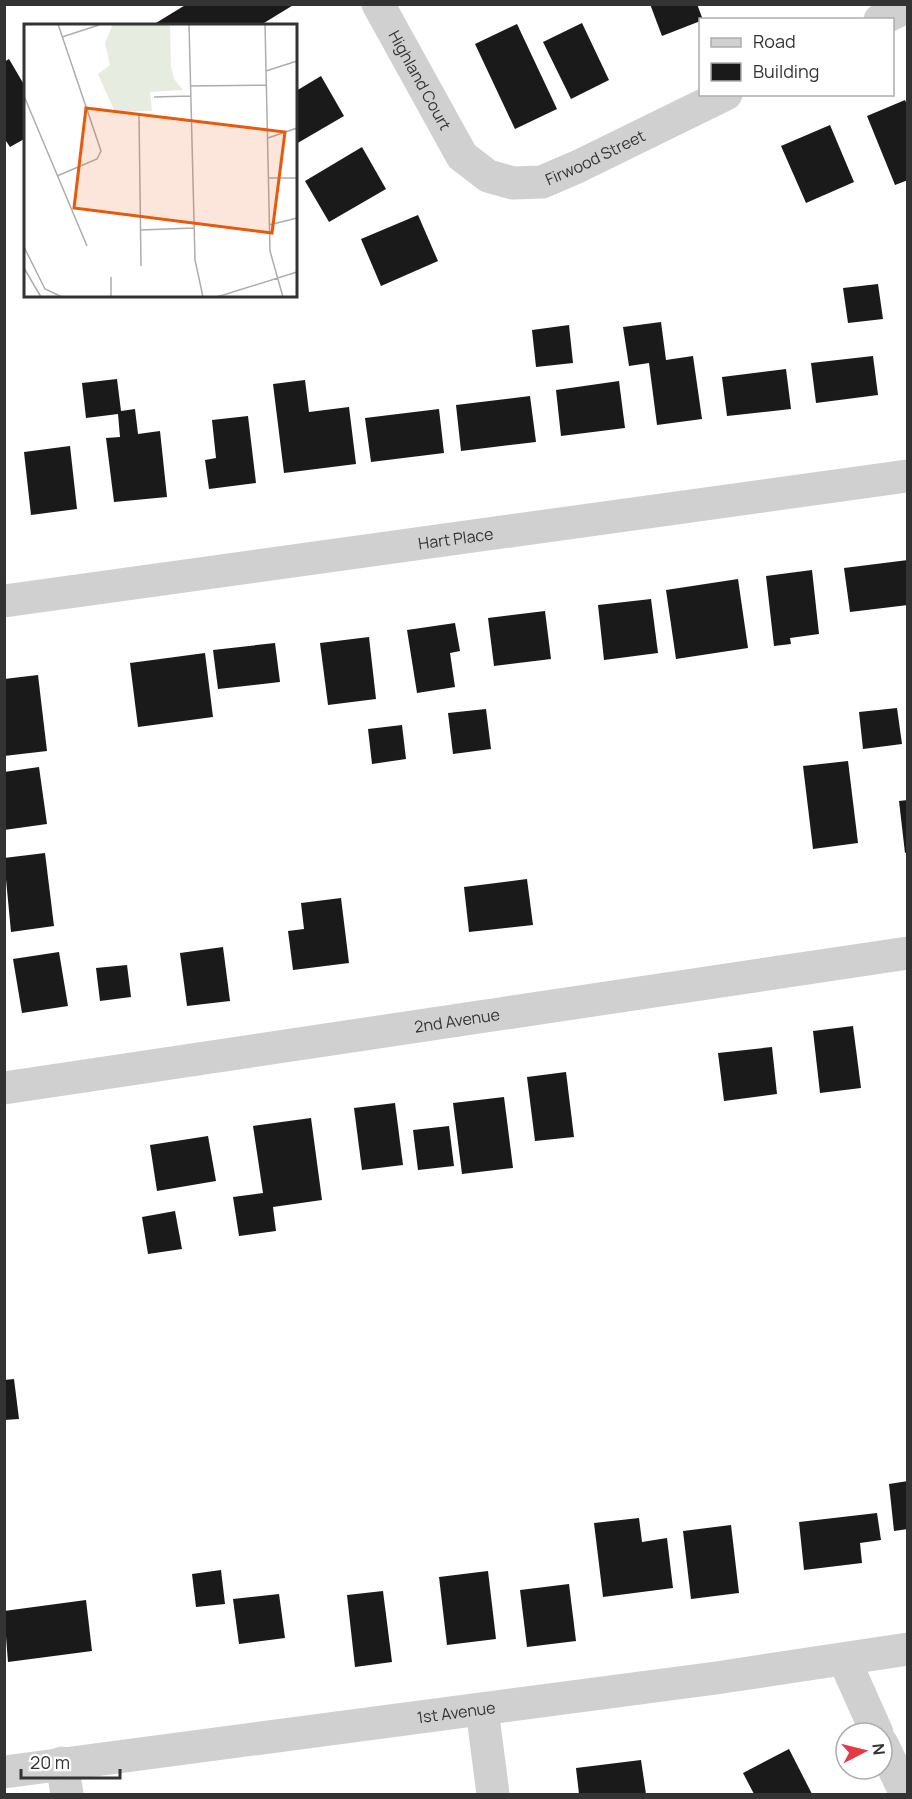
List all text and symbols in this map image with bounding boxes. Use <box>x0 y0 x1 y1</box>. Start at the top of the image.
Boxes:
legend <box>699 18 894 96</box>
inset map <box>24 24 297 297</box>
street label: Highland Court <box>384 26 457 134</box>
text: Road <box>753 29 796 53</box>
text: Building <box>753 59 819 83</box>
street label: Firwood Street <box>542 124 649 190</box>
street label: Hart Place <box>417 522 495 555</box>
street label: 2nd Avenue <box>413 1003 501 1038</box>
street label: 1st Avenue <box>415 1696 497 1728</box>
north arrow <box>834 1721 894 1781</box>
scale bar <box>21 1742 120 1780</box>
text: N <box>867 1742 891 1756</box>
text: 20 m <box>30 1750 70 1774</box>

